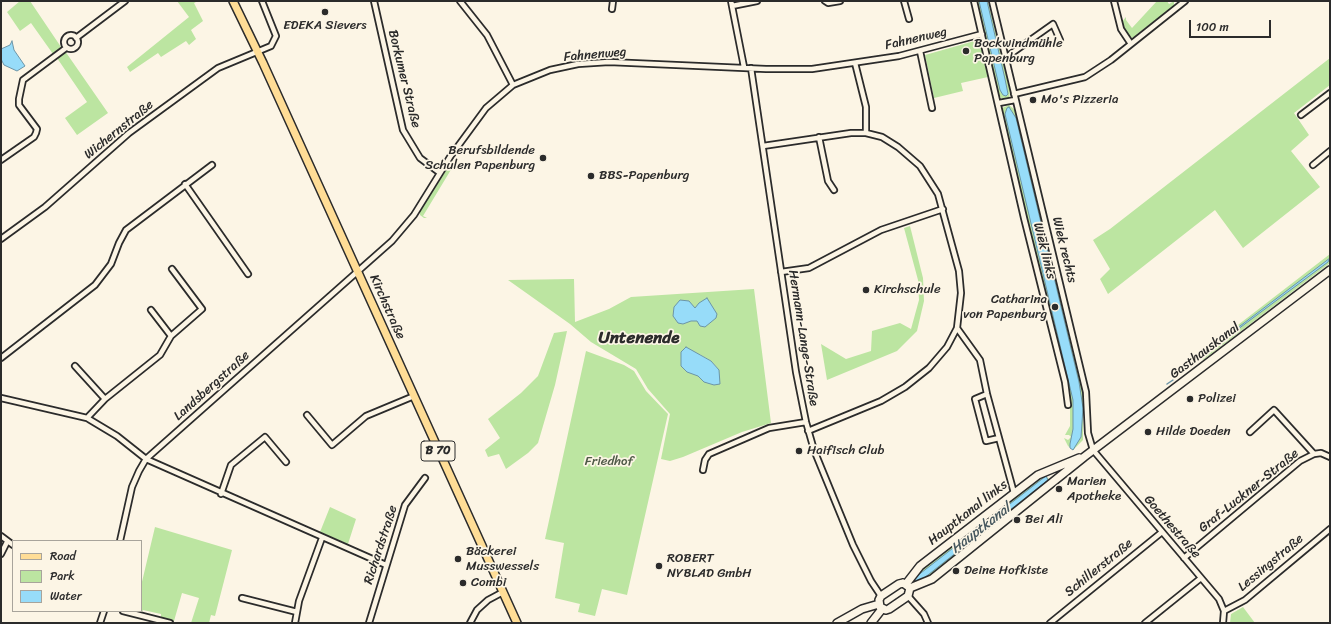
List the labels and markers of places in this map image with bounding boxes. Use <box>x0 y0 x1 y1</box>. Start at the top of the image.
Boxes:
marker: EDEKA Sievers <box>320 7 330 17</box>
place label: EDEKA Sievers <box>283 18 367 34</box>
place label: Bockwindmühle Papenburg <box>974 36 1063 67</box>
marker: Bockwindmühle Papenburg <box>961 46 971 56</box>
place label: Mo's Pizzeria <box>1041 92 1118 108</box>
marker: Mo's Pizzeria <box>1028 95 1038 105</box>
place label: Berufsbildende Schulen Papenburg <box>425 143 535 174</box>
marker: Berufsbildende Schulen Papenburg <box>538 153 548 163</box>
place label: BBS-Papenburg <box>599 168 689 184</box>
marker: BBS-Papenburg <box>586 171 596 181</box>
place label: Kirchschule <box>874 282 941 298</box>
marker: Kirchschule <box>861 285 871 295</box>
place label: Catharina von Papenburg <box>963 292 1047 323</box>
marker: Catharina von Papenburg <box>1050 302 1060 312</box>
place label: Polizei <box>1198 391 1236 407</box>
marker: Polizei <box>1185 394 1195 404</box>
place label: Hilde Doeden <box>1156 424 1231 440</box>
marker: Hilde Doeden <box>1143 427 1153 437</box>
place label: Haifisch Club <box>807 443 884 459</box>
marker: Haifisch Club <box>794 446 804 456</box>
place label: Marien Apotheke <box>1067 474 1121 505</box>
marker: Marien Apotheke <box>1054 484 1064 494</box>
place label: Bei Ali <box>1025 512 1063 528</box>
marker: Bei Ali <box>1012 515 1022 525</box>
place label: Bäckerei Musswessels <box>466 544 539 575</box>
place label: ROBERT NYBLAD GmbH <box>667 551 751 582</box>
marker: Bäckerei Musswessels <box>453 554 463 564</box>
marker: ROBERT NYBLAD GmbH <box>654 561 664 571</box>
place label: Deine Hofkiste <box>964 563 1048 579</box>
marker: Deine Hofkiste <box>951 566 961 576</box>
place label: Combi <box>471 575 506 591</box>
marker: Combi <box>458 578 468 588</box>

